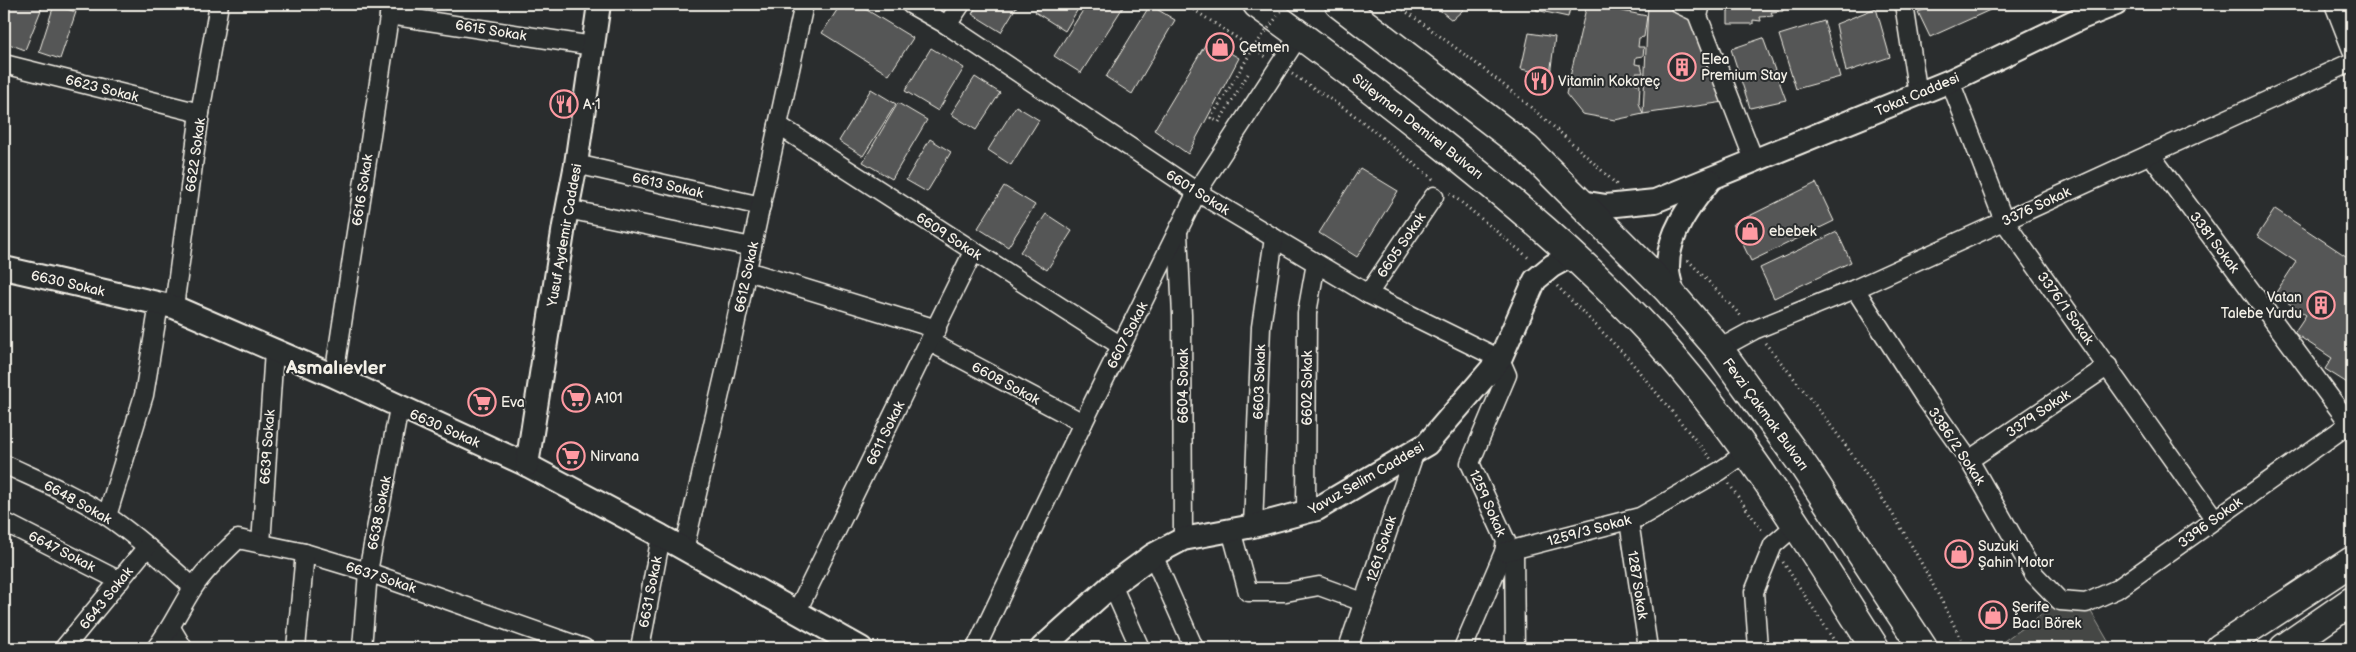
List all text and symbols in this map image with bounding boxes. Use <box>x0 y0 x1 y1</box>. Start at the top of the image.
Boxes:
street label: 6615 Sokak <box>454 16 528 45</box>
shop icon: Çetmen <box>1205 32 1235 62</box>
place label: Çetmen <box>1239 39 1289 56</box>
place label: Elea Premium Stay <box>1701 51 1788 84</box>
building icon: Elea Premium Stay <box>1667 52 1697 82</box>
restaurant icon: Vitamin Kokoreç <box>1524 66 1554 96</box>
street label: Tokat Caddesi <box>1872 69 1962 120</box>
street label: Süleyman Demirel Bulvarı <box>1349 70 1487 183</box>
street label: 6623 Sokak <box>63 71 140 106</box>
place label: Vitamin Kokoreç <box>1558 73 1660 90</box>
restaurant icon: A•1 <box>549 89 579 119</box>
place label: A•1 <box>583 96 601 113</box>
street label: 6622 Sokak <box>182 117 209 193</box>
street label: 6616 Sokak <box>348 153 377 227</box>
street label: Yusuf Aydemir Caddesi <box>543 162 585 309</box>
street label: 6601 Sokak <box>1163 166 1233 219</box>
street label: 6613 Sokak <box>631 169 705 202</box>
street label: 3376 Sokak <box>1999 183 2073 230</box>
street label: 3381 Sokak <box>2186 208 2243 276</box>
street label: 6609 Sokak <box>913 209 985 264</box>
street label: 6605 Sokak <box>1373 209 1429 281</box>
shop icon: ebebek <box>1735 216 1765 246</box>
place label: ebebek <box>1769 223 1817 240</box>
street label: 6612 Sokak <box>731 240 762 314</box>
street label: 6630 Sokak <box>29 267 107 300</box>
street label: 3376/1 Sokak <box>2034 269 2098 348</box>
place label: Vatan Talebe Yurdu <box>2221 289 2302 322</box>
building icon: Vatan Talebe Yurdu <box>2306 290 2336 320</box>
street label: 6607 Sokak <box>1103 299 1152 371</box>
street label: 6603 Sokak <box>1250 344 1269 420</box>
street label: 6604 Sokak <box>1175 348 1192 424</box>
street label: 6602 Sokak <box>1299 350 1316 425</box>
street label: Fevzi Çakmak Bulvarı <box>1719 355 1812 474</box>
district label: Asmalıevler <box>285 357 386 380</box>
street label: 6608 Sokak <box>969 358 1043 409</box>
supermarket icon: A101 <box>561 383 591 413</box>
street label: 3379 Sokak <box>2003 386 2074 441</box>
supermarket icon: Eva <box>467 387 497 417</box>
place label: A101 <box>595 390 623 407</box>
place label: Eva <box>501 394 525 411</box>
street label: 6611 Sokak <box>863 398 908 468</box>
street label: 3386/2 Sokak <box>1924 404 1989 488</box>
street label: 6630 Sokak <box>407 405 483 452</box>
street label: 6639 Sokak <box>256 409 279 485</box>
street label: Yavuz Selim Caddesi <box>1305 438 1427 519</box>
supermarket icon: Nirvana <box>556 441 586 471</box>
place label: Nirvana <box>590 448 639 465</box>
street label: 1259 Sokak <box>1465 467 1510 539</box>
street label: 6638 Sokak <box>364 474 395 552</box>
street label: 6648 Sokak <box>41 477 115 528</box>
street label: 3396 Sokak <box>2175 493 2246 551</box>
street label: 1259/3 Sokak <box>1545 511 1633 550</box>
street label: 1261 Sokak <box>1363 514 1400 585</box>
street label: 6647 Sokak <box>25 527 98 576</box>
place label: Suzuki Şahin Motor <box>1978 538 2055 571</box>
shop icon: Suzuki Şahin Motor <box>1944 539 1974 569</box>
street label: 1287 Sokak <box>1624 550 1651 621</box>
street label: 6631 Sokak <box>635 555 666 629</box>
street label: 6637 Sokak <box>343 558 418 597</box>
street label: 6643 Sokak <box>76 563 137 633</box>
place label: Şerife Bacı Börek <box>2012 599 2082 632</box>
shop icon: Şerife Bacı Börek <box>1978 600 2008 630</box>

